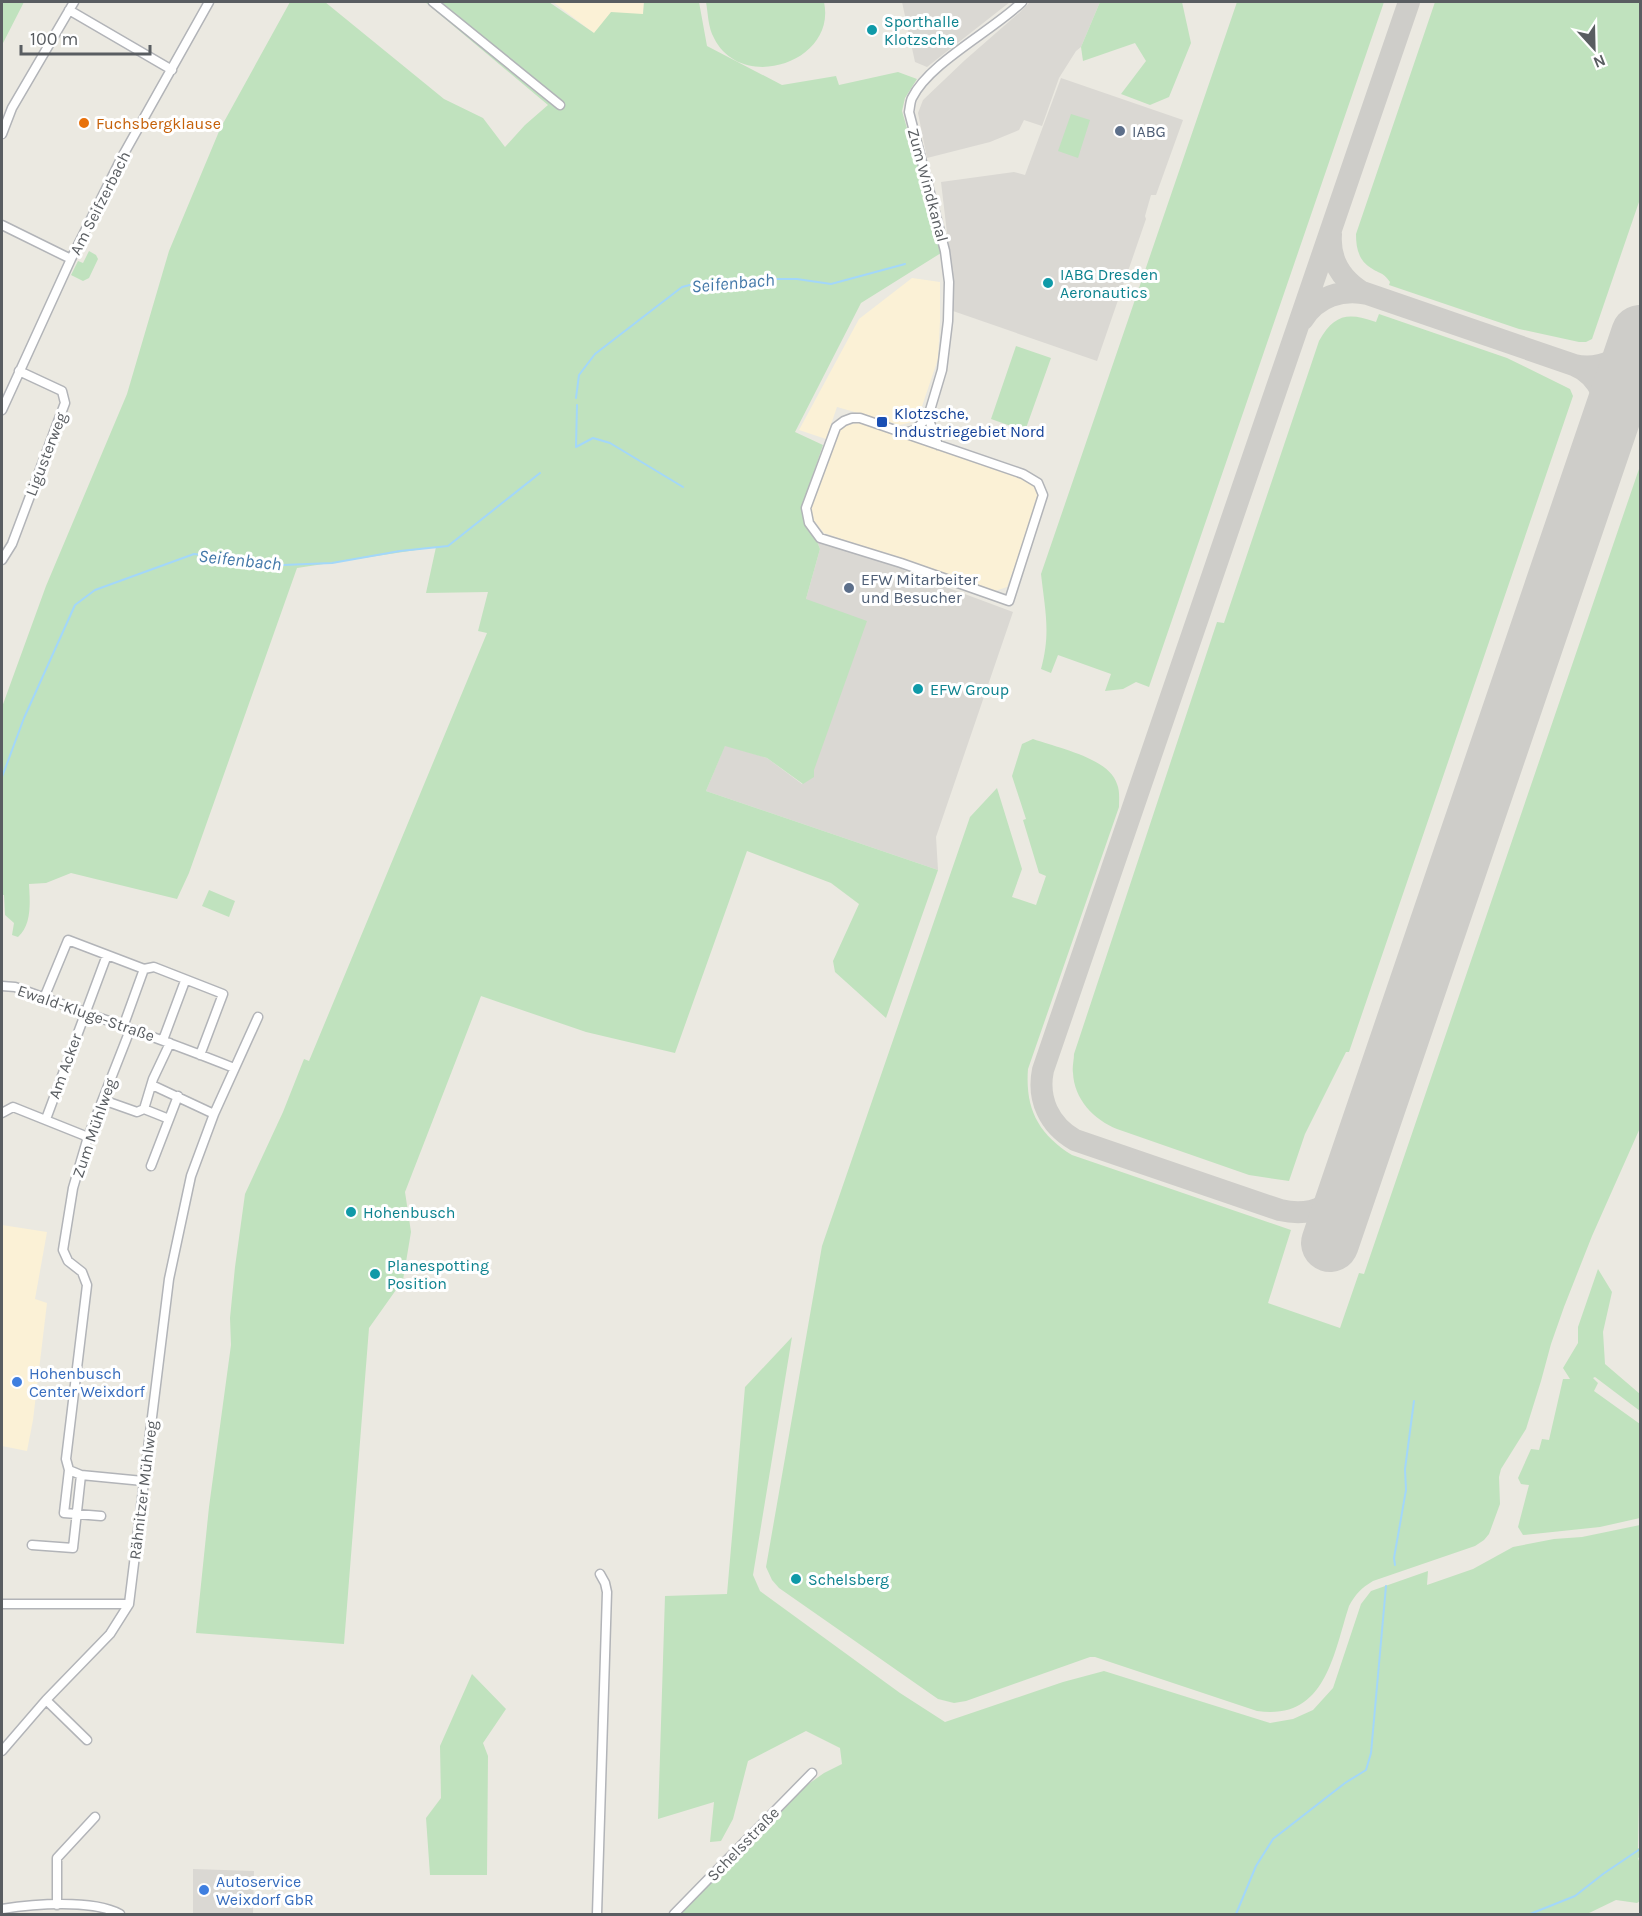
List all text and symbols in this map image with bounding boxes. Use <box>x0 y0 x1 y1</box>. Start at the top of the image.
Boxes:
place label: Sporthalle Klotzsche <box>884 12 959 49</box>
scale bar <box>21 18 150 56</box>
north arrow <box>1564 18 1624 78</box>
marker: Sporthalle Klotzsche <box>865 23 879 37</box>
text: 100 m <box>30 28 78 50</box>
text: N <box>1591 50 1608 72</box>
place label: Fuchsbergklause <box>96 114 221 133</box>
marker: Fuchsbergklause <box>77 116 91 130</box>
place label: IABG <box>1132 122 1166 141</box>
marker: IABG <box>1113 124 1127 138</box>
street label: Zum Windkanal <box>904 126 952 244</box>
street label: Am Seifzerbach <box>66 148 134 258</box>
place label: IABG Dresden Aeronautics <box>1060 265 1158 302</box>
water label: Seifenbach <box>691 268 775 298</box>
marker: IABG Dresden Aeronautics <box>1041 276 1055 290</box>
place label: Klotzsche, Industriegebiet Nord <box>894 404 1045 441</box>
street label: Ligusterweg <box>21 409 71 499</box>
marker: Klotzsche, Industriegebiet Nord <box>875 415 889 429</box>
water label: Seifenbach <box>197 545 283 575</box>
place label: EFW Mitarbeiter und Besucher <box>861 570 978 607</box>
marker: EFW Mitarbeiter und Besucher <box>842 581 856 595</box>
place label: EFW Group <box>930 680 1009 699</box>
marker: EFW Group <box>911 682 925 696</box>
street label: Ewald-Kluge-Straße <box>15 981 157 1045</box>
street label: Am Acker <box>44 1030 86 1101</box>
street label: Zum Mühlweg <box>68 1076 120 1180</box>
place label: Hohenbusch <box>363 1203 455 1222</box>
marker: Hohenbusch <box>344 1205 358 1219</box>
place label: Planespotting Position <box>387 1256 489 1293</box>
marker: Planespotting Position <box>368 1267 382 1281</box>
place label: Hohenbusch Center Weixdorf <box>29 1364 145 1401</box>
marker: Hohenbusch Center Weixdorf <box>10 1375 24 1389</box>
street label: Rähnitzer Mühlweg <box>125 1419 161 1561</box>
place label: Schelsberg <box>808 1570 889 1589</box>
marker: Schelsberg <box>789 1572 803 1586</box>
street label: Schelsstraße <box>703 1803 783 1885</box>
place label: Autoservice Weixdorf GbR <box>216 1872 314 1909</box>
marker: Autoservice Weixdorf GbR <box>197 1883 211 1897</box>

